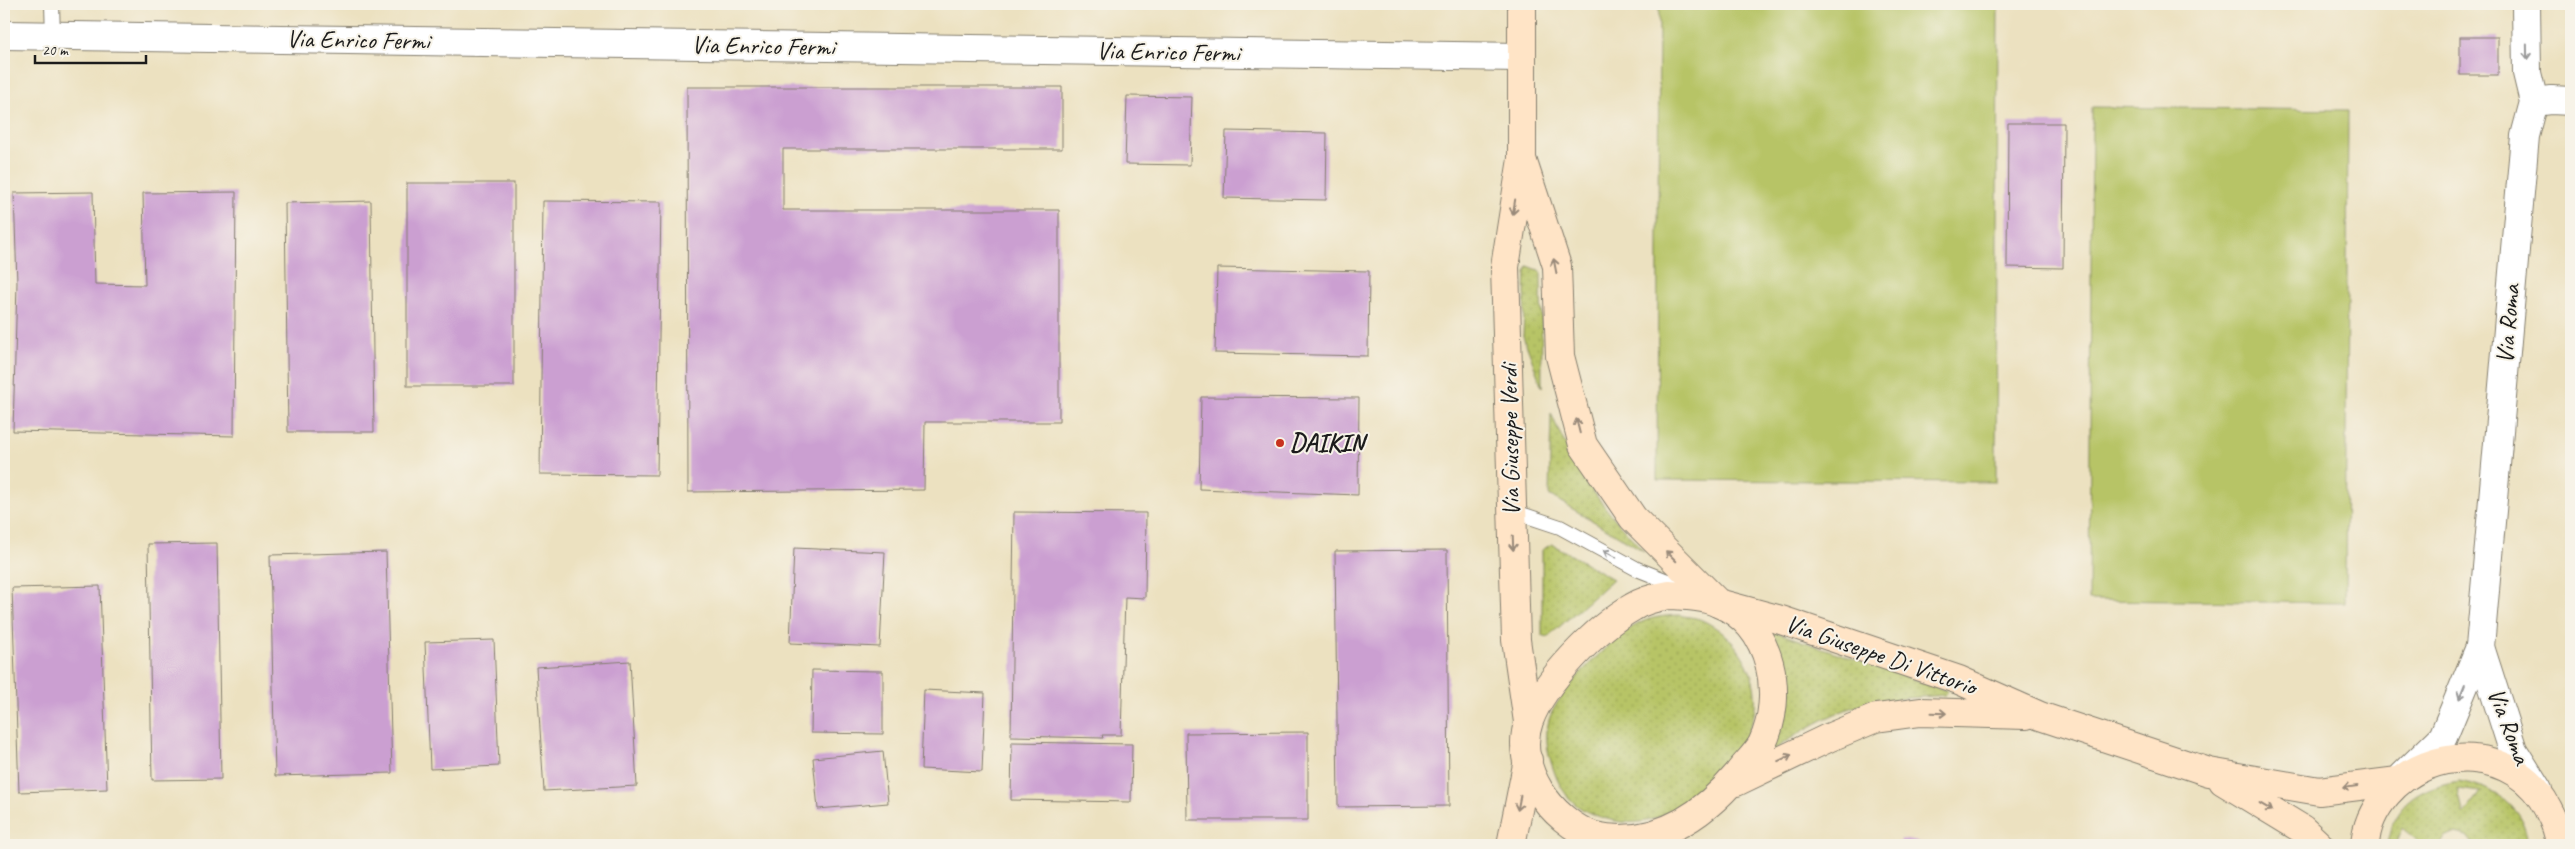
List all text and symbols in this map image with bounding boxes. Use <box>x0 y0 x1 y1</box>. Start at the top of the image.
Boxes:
street label: Via Enrico Fermi <box>286 23 433 57</box>
street label: Via Enrico Fermi <box>691 29 838 63</box>
scale bar <box>35 32 146 64</box>
street label: Via Enrico Fermi <box>1096 35 1243 69</box>
text: 20 m <box>42 41 69 60</box>
one-way arrow <box>2522 44 2532 60</box>
one-way arrow <box>1509 199 1519 215</box>
one-way arrow <box>1550 258 1560 274</box>
street label: Via Roma <box>2489 281 2528 365</box>
street label: Via Giuseppe Verdi <box>1493 360 1527 516</box>
one-way arrow <box>1573 418 1582 434</box>
place label: DAIKIN <box>1290 427 1368 459</box>
marker: DAIKIN <box>1274 437 1286 449</box>
one-way arrow <box>1508 534 1518 550</box>
one-way arrow <box>1603 549 1618 559</box>
one-way arrow <box>1665 550 1677 562</box>
street label: Via Giuseppe Di Vittorio <box>1781 607 1984 704</box>
street label: Via Roma <box>2480 683 2539 771</box>
one-way arrow <box>2456 684 2466 699</box>
one-way arrow <box>1930 708 1946 717</box>
one-way arrow <box>1777 752 1792 762</box>
one-way arrow <box>2342 782 2358 792</box>
one-way arrow <box>1514 794 1523 810</box>
one-way arrow <box>2258 802 2272 812</box>

